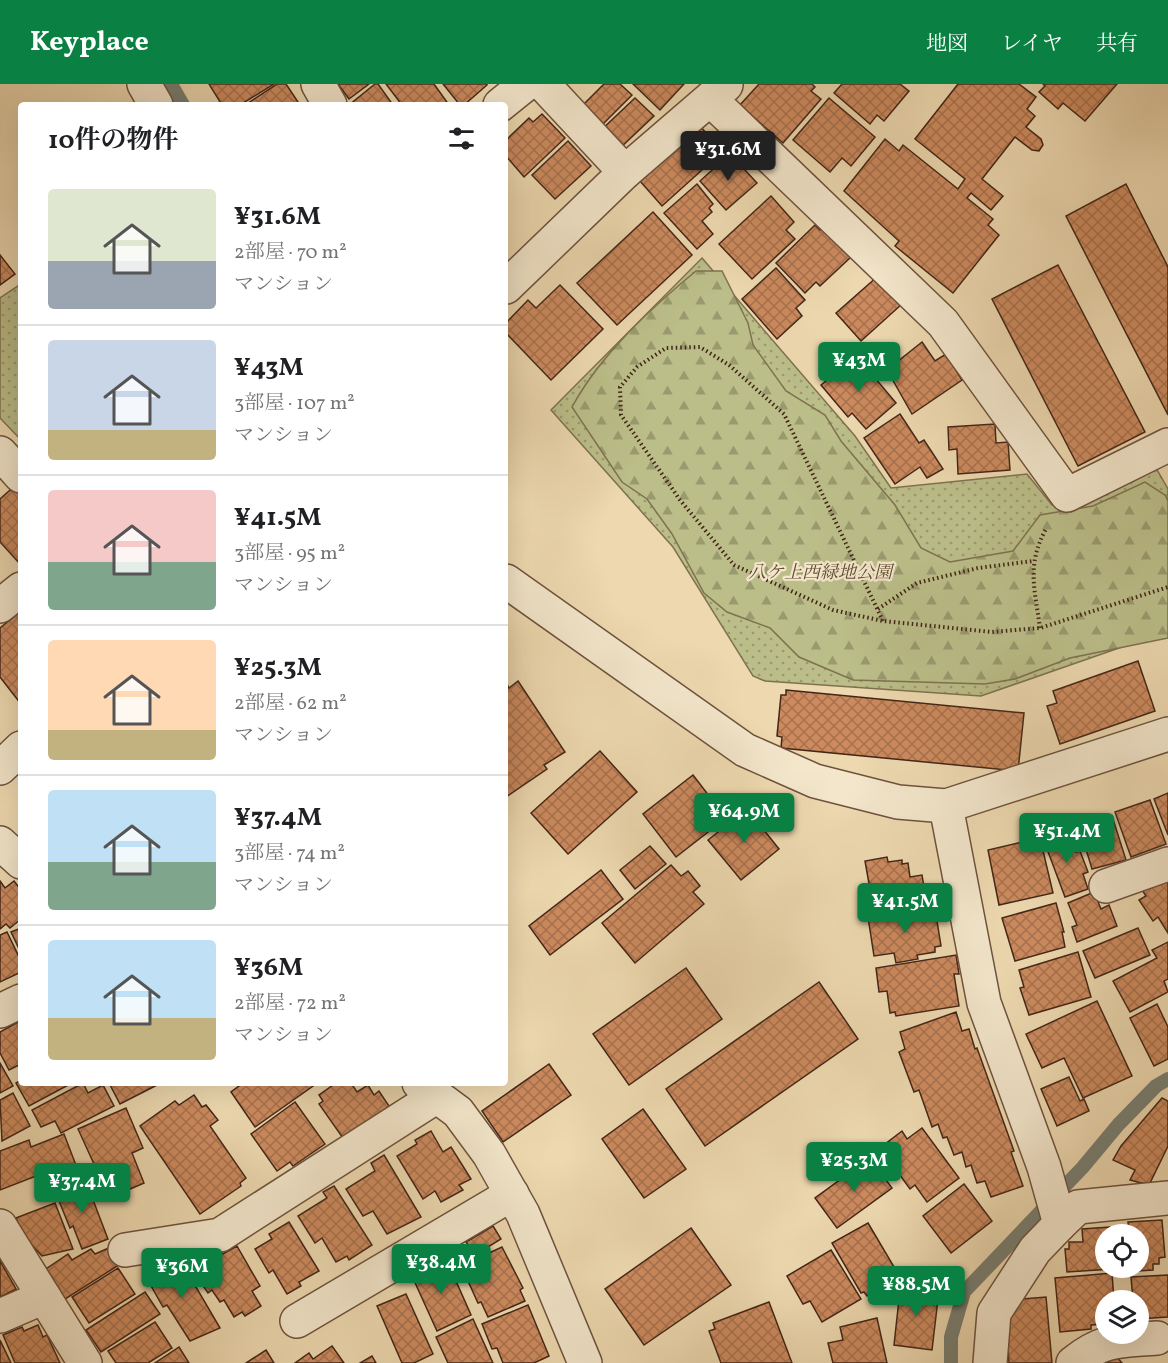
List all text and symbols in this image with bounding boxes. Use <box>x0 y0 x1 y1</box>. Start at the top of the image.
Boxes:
text: Keyplace <box>30 23 149 62</box>
text: 地図 <box>926 30 968 59</box>
text: レイヤ <box>1001 30 1063 59</box>
text: 共有 <box>1096 30 1138 59</box>
icon: filters <box>445 122 478 155</box>
text: 10件の物件 <box>48 123 178 159</box>
pin: ¥31.6M <box>679 131 777 182</box>
text: ¥31.6M <box>695 136 761 164</box>
text: ¥31.6M <box>234 199 321 235</box>
icon: home <box>96 213 168 285</box>
text: 2部屋 · 70 m² <box>234 239 347 267</box>
text: マンション <box>234 271 333 299</box>
pin: ¥43M <box>823 342 895 393</box>
text: ¥43M <box>832 347 886 375</box>
text: ¥43M <box>234 350 304 386</box>
icon: home <box>96 364 168 436</box>
text: 3部屋 · 107 m² <box>234 390 355 418</box>
text: マンション <box>234 422 333 450</box>
text: ¥41.5M <box>234 500 321 536</box>
icon: home <box>96 514 168 586</box>
text: 3部屋 · 95 m² <box>234 540 345 568</box>
park label: 八ケ上西緑地公園 <box>748 561 895 586</box>
text: マンション <box>234 572 333 600</box>
text: ¥25.3M <box>234 650 322 686</box>
icon: home <box>96 664 168 736</box>
text: 2部屋 · 62 m² <box>234 690 347 718</box>
text: マンション <box>234 722 333 750</box>
pin: ¥64.9M <box>695 793 793 844</box>
text: ¥64.9M <box>708 798 780 826</box>
text: ¥37.4M <box>234 800 322 836</box>
pin: ¥51.4M <box>1018 813 1116 864</box>
icon: home <box>96 814 168 886</box>
text: ¥51.4M <box>1033 818 1101 846</box>
text: 3部屋 · 74 m² <box>234 840 345 868</box>
text: マンション <box>234 872 333 900</box>
pin: ¥41.5M <box>856 883 954 934</box>
text: ¥41.5M <box>871 888 939 916</box>
text: ¥36M <box>234 950 303 986</box>
icon: home <box>96 964 168 1036</box>
text: 2部屋 · 72 m² <box>234 990 346 1018</box>
text: マンション <box>234 1022 333 1050</box>
pin: ¥25.3M <box>805 1142 903 1193</box>
text: ¥25.3M <box>820 1147 888 1175</box>
pin: ¥37.4M <box>33 1163 131 1214</box>
text: ¥37.4M <box>48 1168 116 1196</box>
map controls <box>1095 1224 1149 1344</box>
button: locate <box>1095 1224 1149 1278</box>
pin: ¥38.4M <box>392 1244 490 1295</box>
pin: ¥36M <box>146 1248 218 1299</box>
text: ¥38.4M <box>406 1249 476 1277</box>
text: ¥36M <box>155 1253 209 1281</box>
pin: ¥88.5M <box>867 1266 965 1317</box>
text: ¥88.5M <box>882 1271 950 1299</box>
button: layers <box>1095 1290 1149 1344</box>

